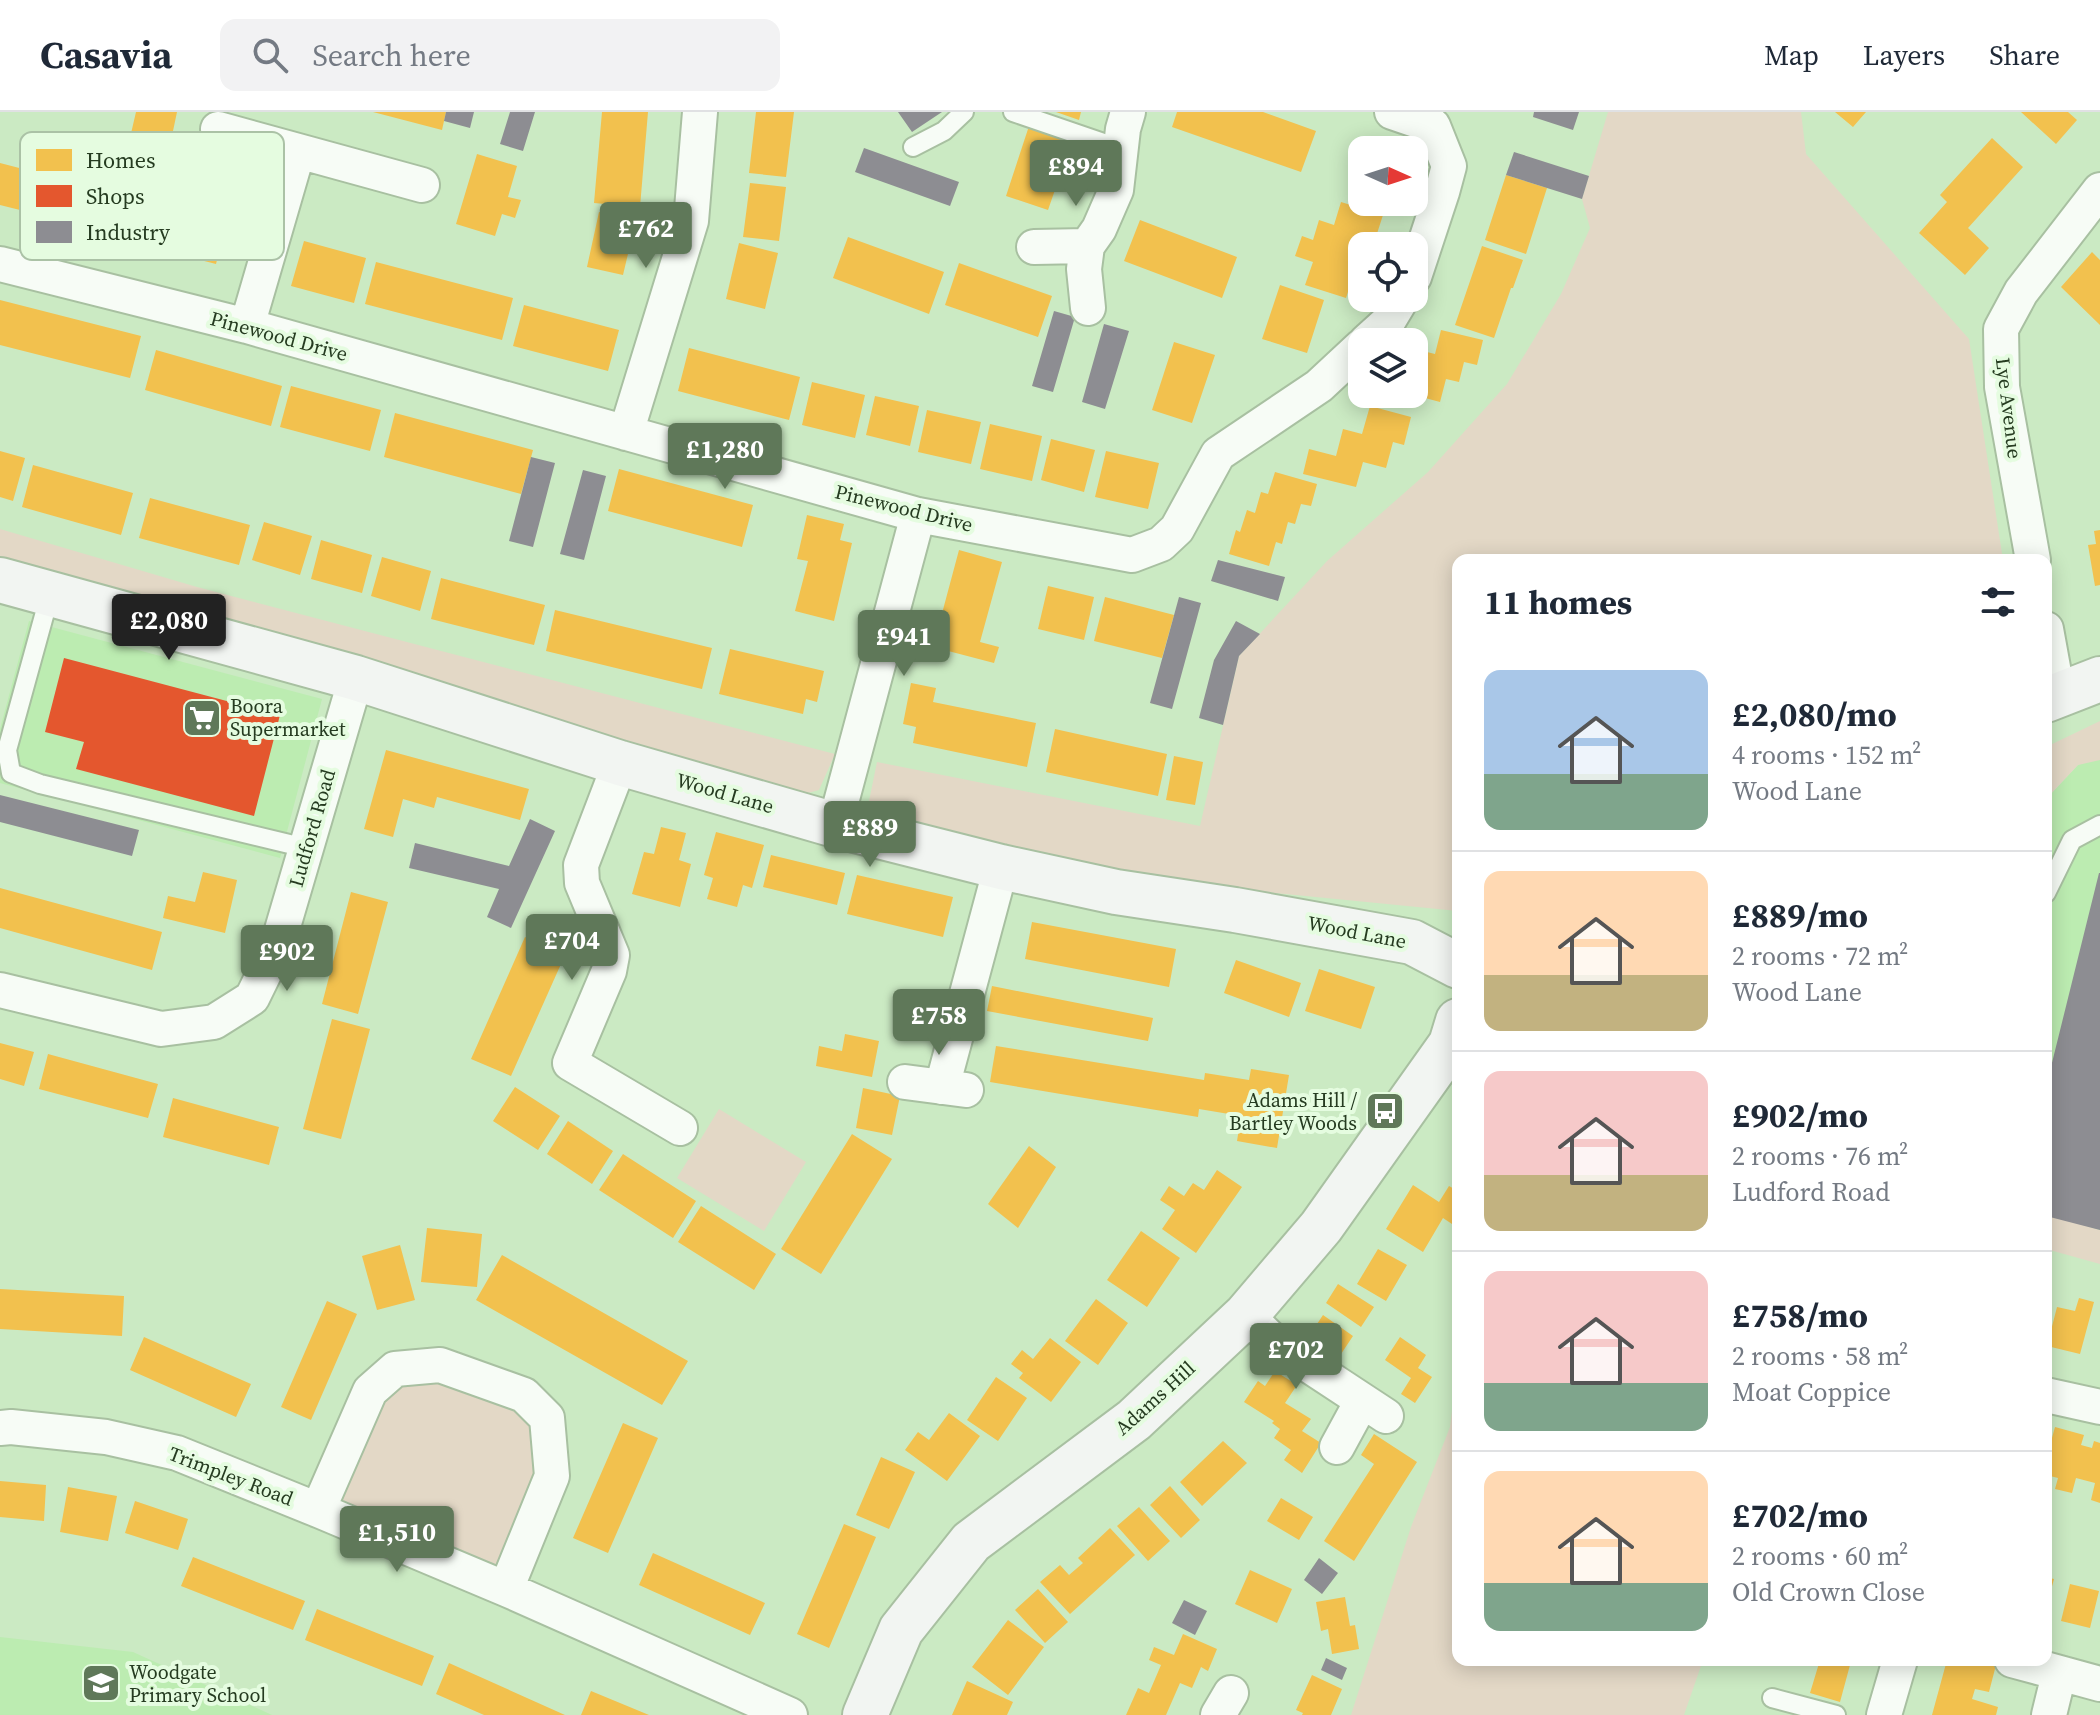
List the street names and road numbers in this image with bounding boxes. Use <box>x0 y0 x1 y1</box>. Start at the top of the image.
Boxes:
street label: Pinewood Drive <box>207 304 351 368</box>
street label: Lye Avenue <box>1989 356 2029 460</box>
street label: Pinewood Drive <box>832 477 976 539</box>
street label: Ludford Road <box>282 765 342 890</box>
street label: Wood Lane <box>673 766 777 820</box>
street label: Wood Lane <box>1305 909 1409 955</box>
street label: Adams Hill <box>1109 1354 1201 1442</box>
street label: Trimpley Road <box>165 1439 298 1513</box>

